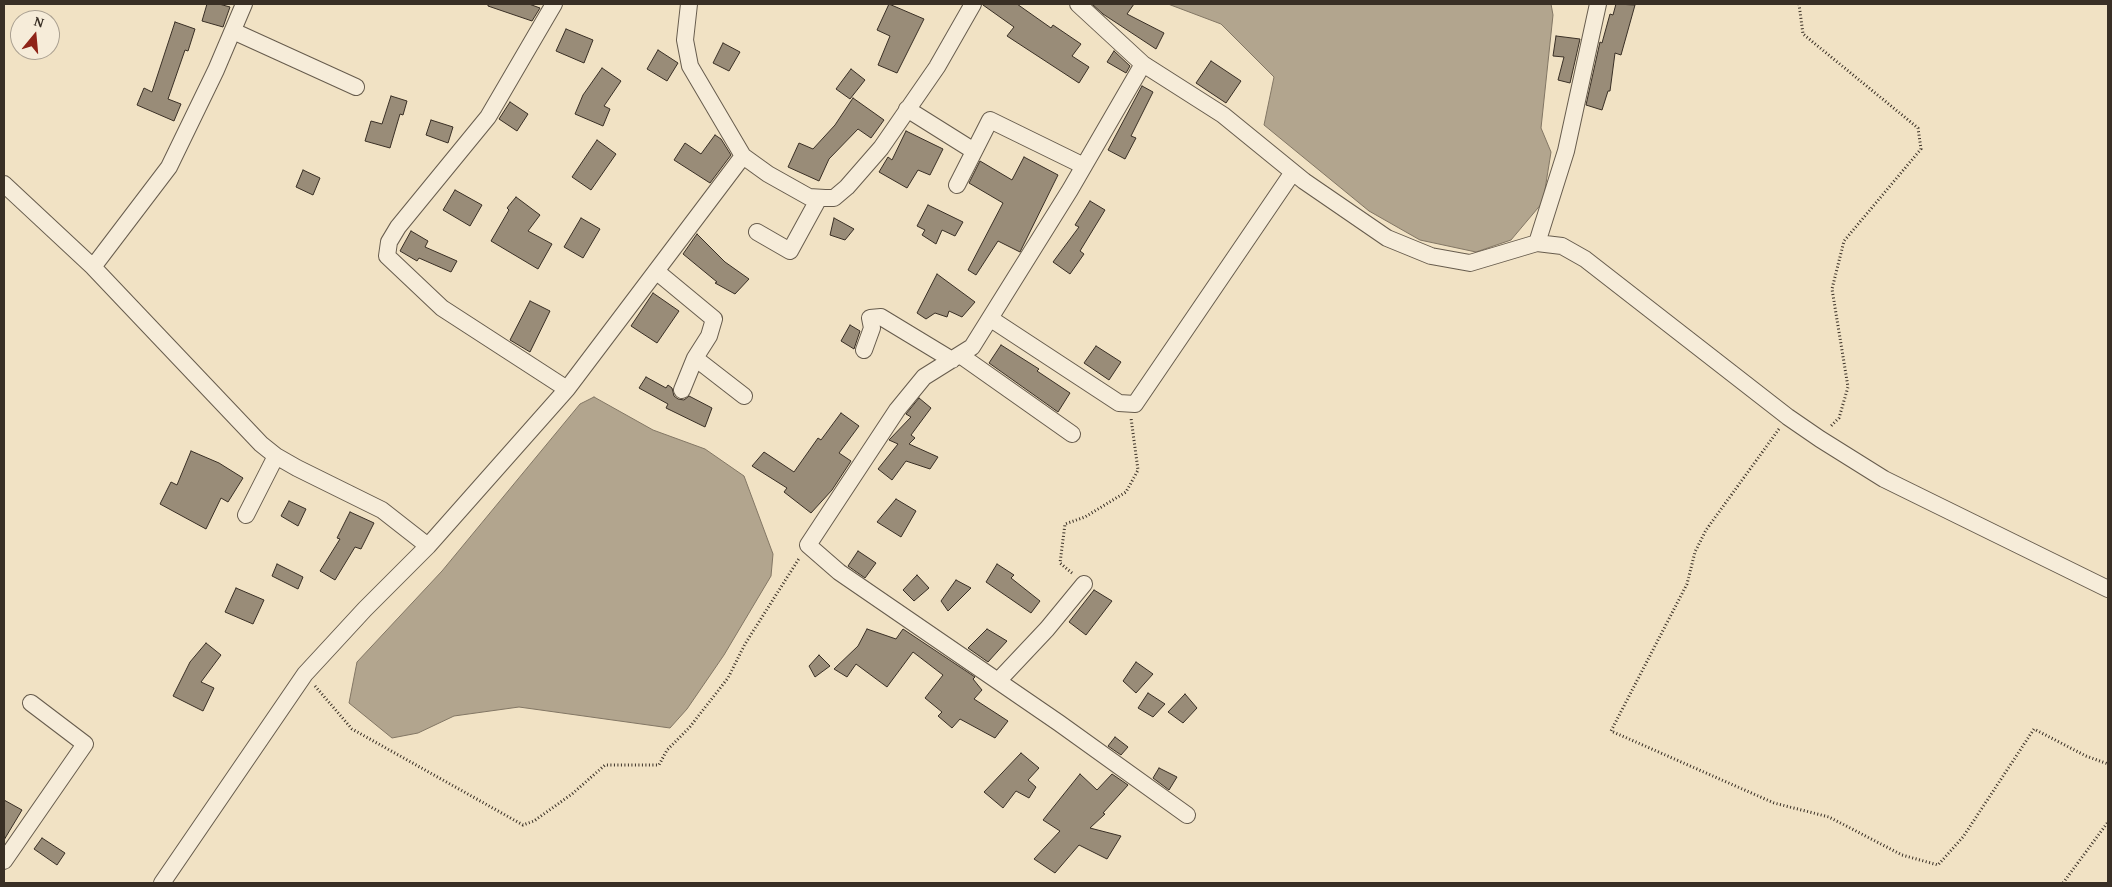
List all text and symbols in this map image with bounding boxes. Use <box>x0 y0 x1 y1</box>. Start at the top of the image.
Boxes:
north arrow <box>10 10 60 60</box>
text: N <box>32 11 46 33</box>

